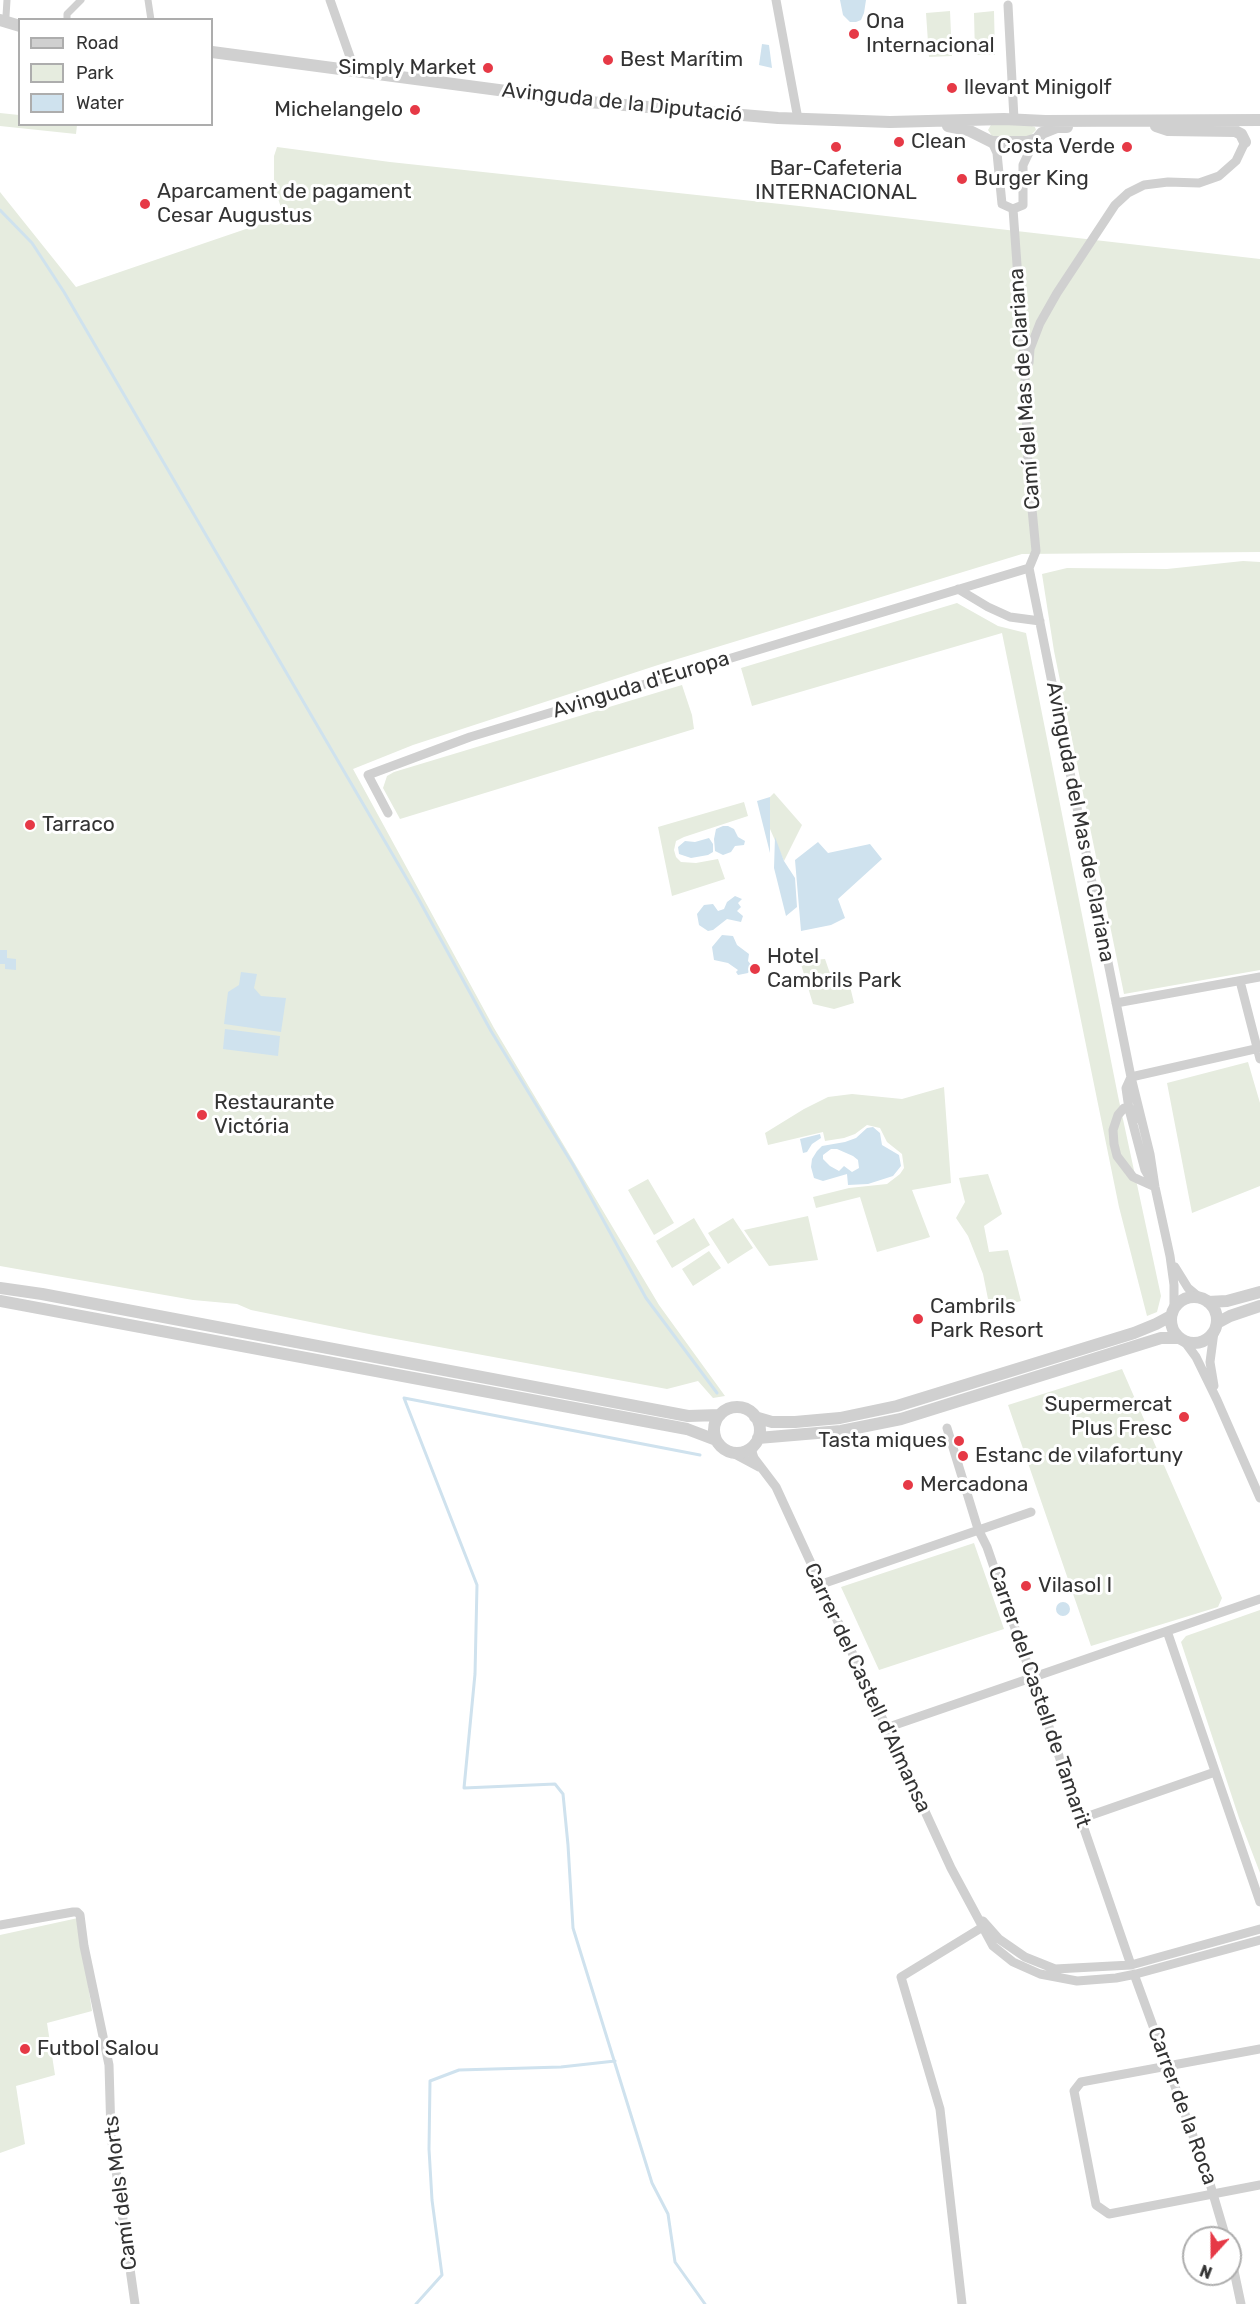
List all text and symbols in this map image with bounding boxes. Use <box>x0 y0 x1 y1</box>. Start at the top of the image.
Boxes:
place label: Ona Internacional <box>866 9 995 59</box>
legend <box>18 18 213 126</box>
marker: Ona Internacional <box>847 27 861 41</box>
text: Road <box>76 32 119 54</box>
place label: Best Marítim <box>620 47 743 73</box>
marker: Best Marítim <box>601 53 615 67</box>
place label: Simply Market <box>338 55 476 81</box>
marker: Simply Market <box>481 61 495 75</box>
text: Park <box>76 62 113 84</box>
place label: llevant Minigolf <box>964 75 1112 101</box>
street label: Avinguda de la Diputació <box>500 78 744 128</box>
marker: llevant Minigolf <box>945 81 959 95</box>
text: Water <box>76 92 124 114</box>
place label: Michelangelo <box>274 97 403 123</box>
marker: Michelangelo <box>408 103 422 117</box>
place label: Clean <box>911 129 966 155</box>
place label: Costa Verde <box>997 134 1115 160</box>
marker: Clean <box>892 135 906 149</box>
marker: Bar-Cafeteria INTERNACIONAL <box>829 140 843 154</box>
marker: Costa Verde <box>1120 140 1134 154</box>
place label: Bar-Cafeteria INTERNACIONAL <box>755 156 917 206</box>
place label: Burger King <box>974 166 1089 192</box>
marker: Burger King <box>955 172 969 186</box>
place label: Aparcament de pagament Cesar Augustus <box>157 179 411 229</box>
marker: Aparcament de pagament Cesar Augustus <box>138 197 152 211</box>
street label: Camí del Mas de Clariana <box>1004 267 1046 511</box>
street label: Avinguda d'Europa <box>550 646 732 724</box>
street label: Avinguda del Mas de Clariana <box>1040 680 1120 964</box>
place label: Tarraco <box>42 812 115 838</box>
marker: Tarraco <box>23 818 37 832</box>
place label: Hotel Cambrils Park <box>767 944 901 994</box>
marker: Hotel Cambrils Park <box>748 962 762 976</box>
place label: Restaurante Victória <box>214 1090 334 1140</box>
marker: Restaurante Victória <box>195 1108 209 1122</box>
place label: Cambrils Park Resort <box>930 1294 1043 1344</box>
marker: Cambrils Park Resort <box>911 1312 925 1326</box>
place label: Supermercat Plus Fresc <box>1045 1392 1172 1442</box>
marker: Supermercat Plus Fresc <box>1177 1410 1191 1424</box>
place label: Tasta miques <box>818 1428 947 1454</box>
marker: Tasta miques <box>952 1434 966 1448</box>
place label: Estanc de vilafortuny <box>975 1443 1183 1469</box>
marker: Estanc de vilafortuny <box>956 1449 970 1463</box>
place label: Mercadona <box>920 1472 1028 1498</box>
marker: Mercadona <box>901 1478 915 1492</box>
street label: Carrer del Castell d'Almansa <box>798 1559 936 1817</box>
street label: Carrer del Castell de Tamarit <box>982 1563 1096 1831</box>
place label: Vilasol I <box>1038 1573 1112 1599</box>
marker: Vilasol I <box>1019 1579 1033 1593</box>
street label: Carrer de la Roca <box>1142 2024 1222 2188</box>
place label: Futbol Salou <box>37 2036 159 2062</box>
marker: Futbol Salou <box>18 2042 32 2056</box>
street label: Camí dels Morts <box>99 2114 143 2272</box>
north arrow <box>1182 2226 1242 2286</box>
text: N <box>1197 2260 1215 2282</box>

